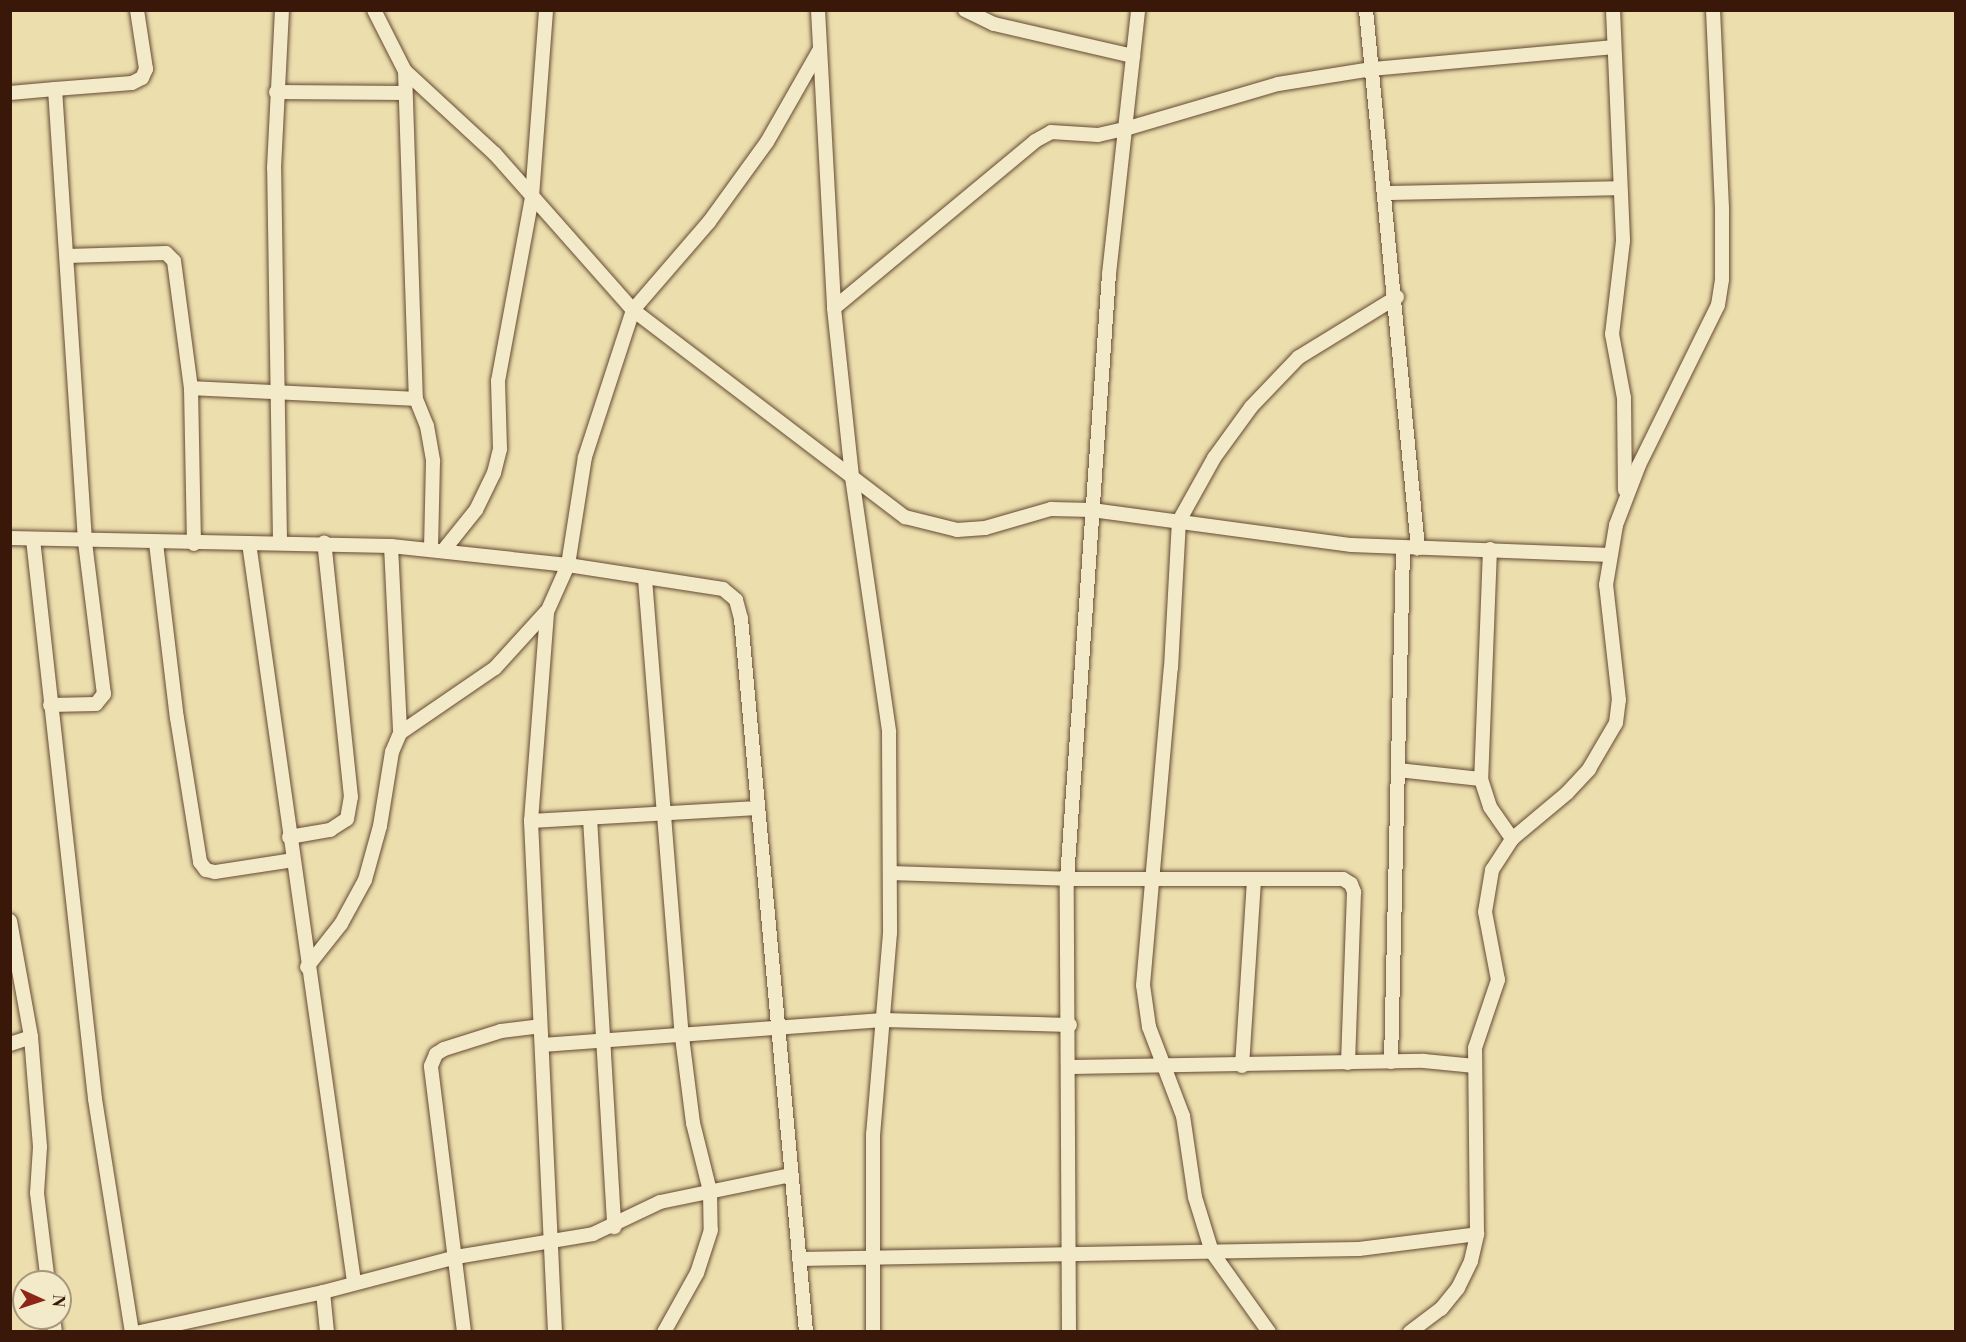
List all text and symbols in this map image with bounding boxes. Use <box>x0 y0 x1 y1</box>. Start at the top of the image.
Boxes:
north arrow <box>12 1270 72 1330</box>
text: N <box>48 1294 68 1308</box>

